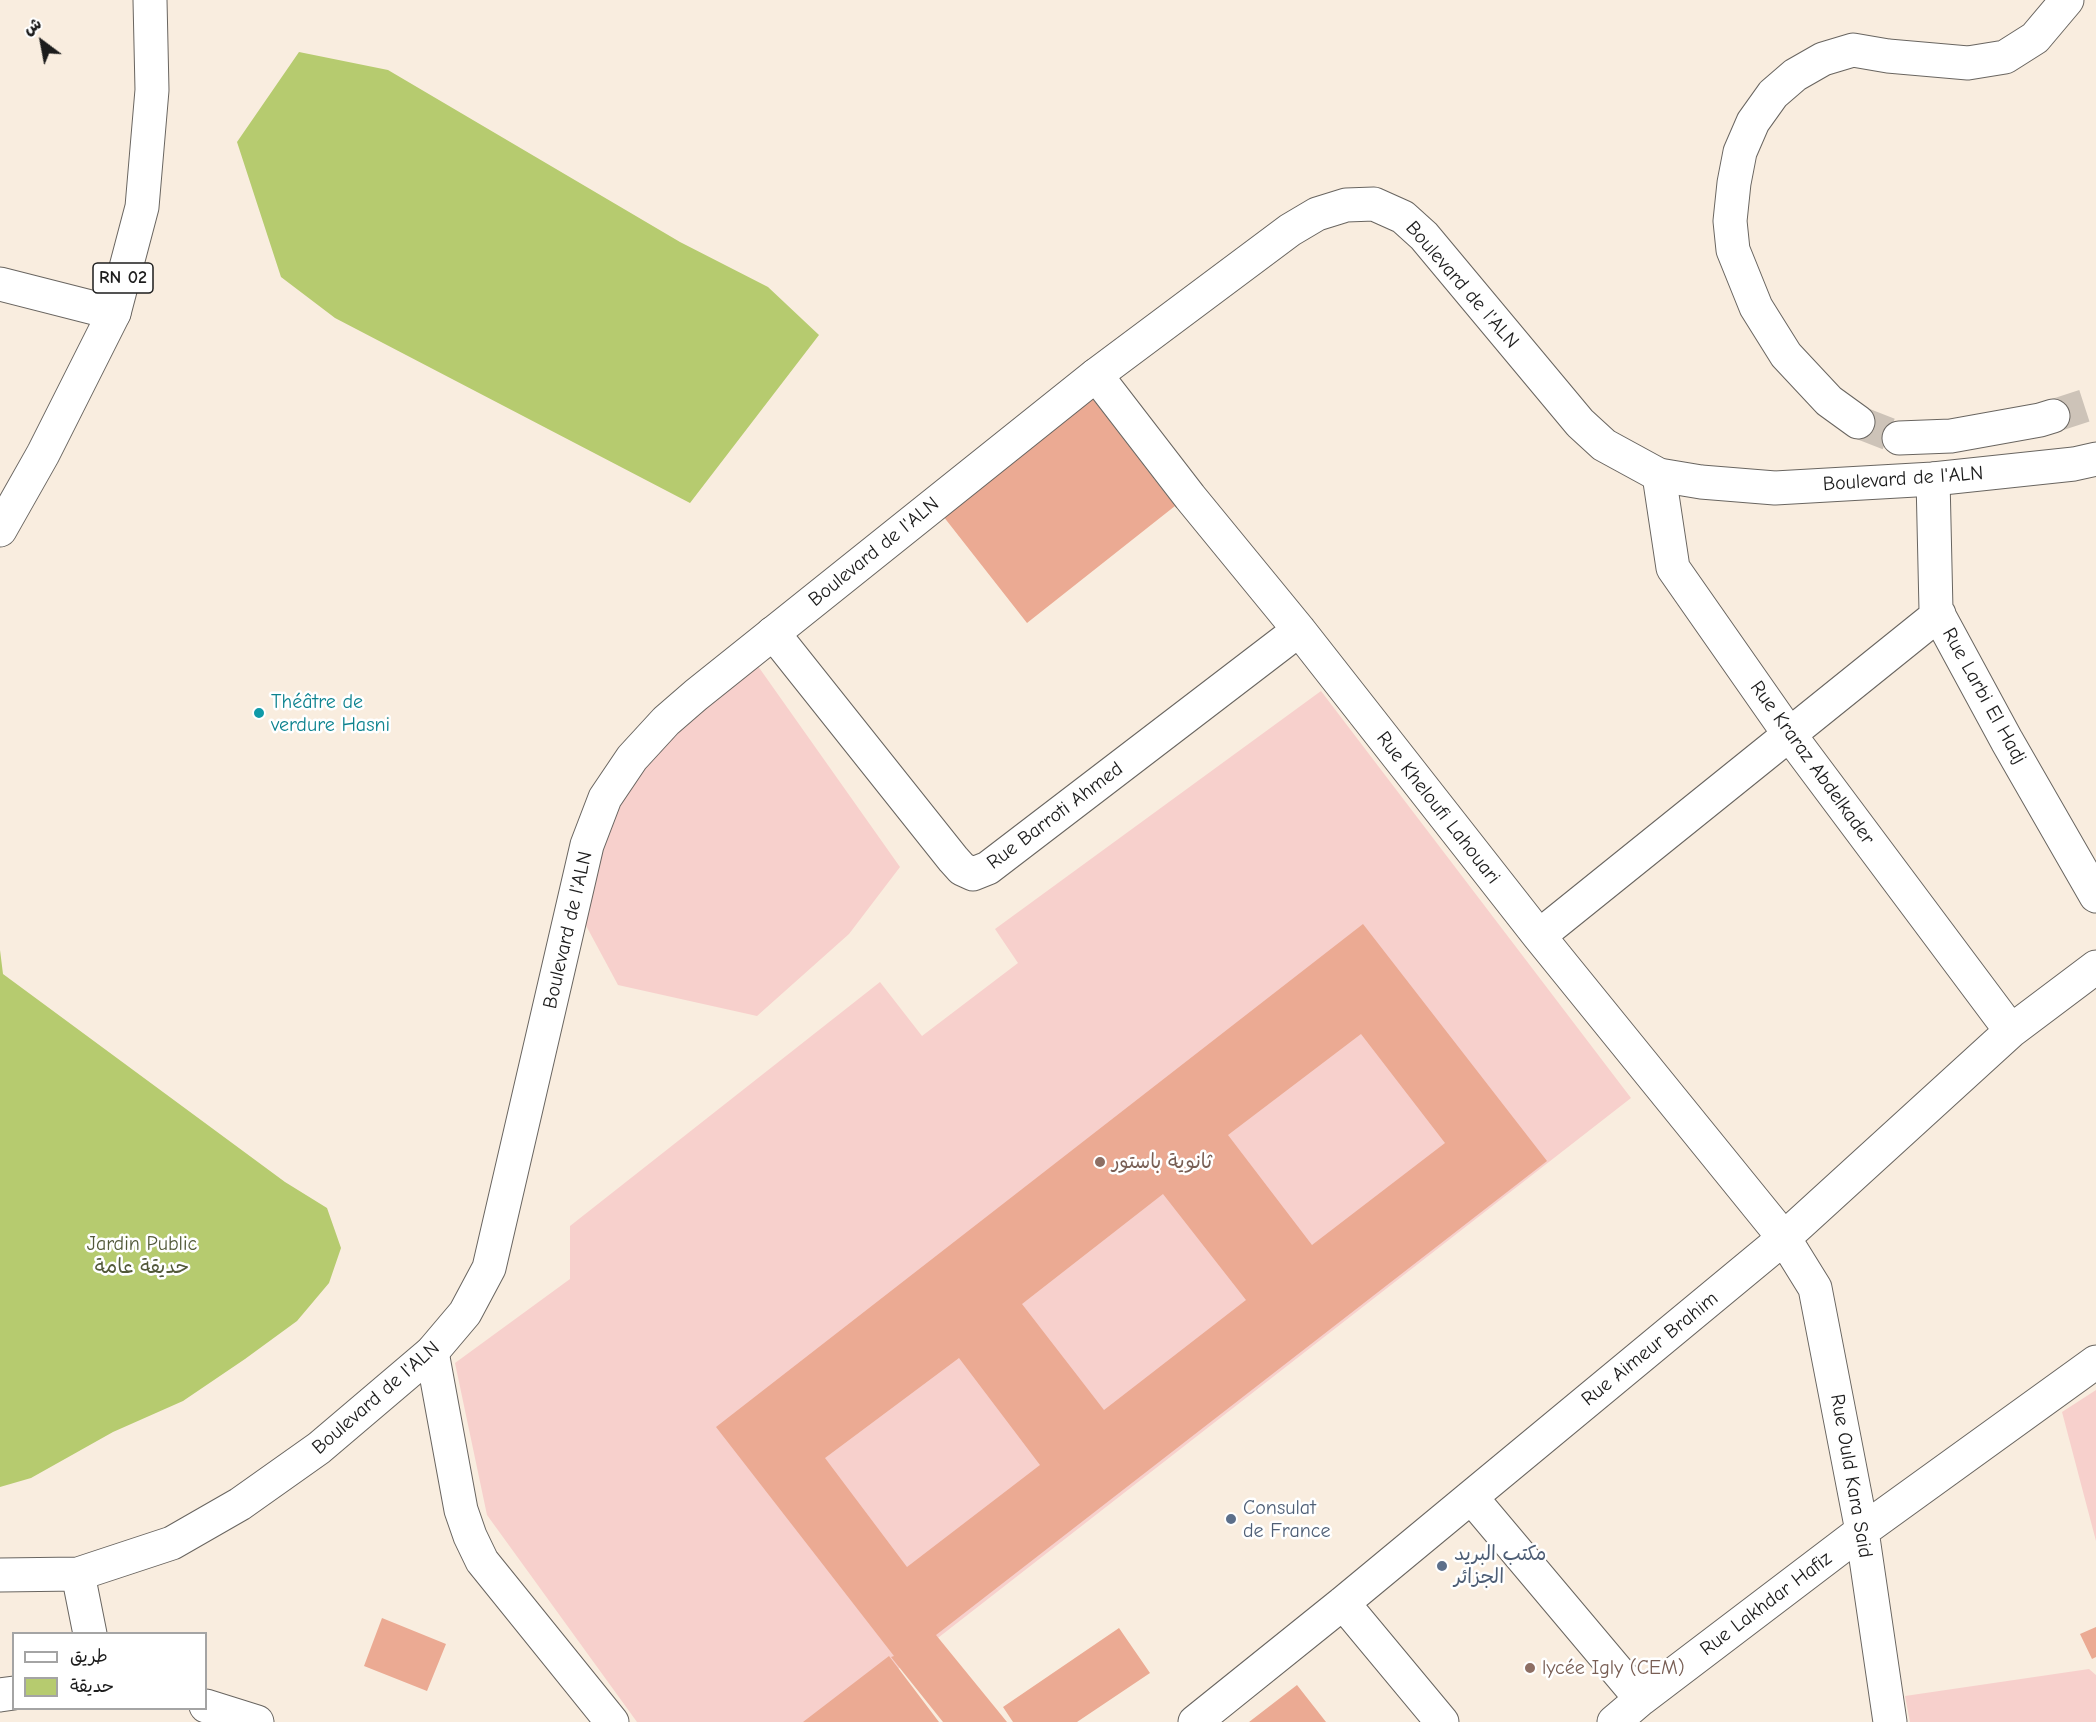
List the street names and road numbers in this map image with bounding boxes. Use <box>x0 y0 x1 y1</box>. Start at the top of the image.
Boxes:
street label: Boulevard de l'ALN <box>1400 216 1524 354</box>
road number: RN 02 <box>93 263 153 293</box>
street label: Boulevard de l'ALN <box>1822 461 1984 497</box>
street label: Boulevard de l'ALN <box>804 492 944 612</box>
street label: Rue Larbi El Hadj <box>1937 624 2031 768</box>
street label: Rue Kraraz Abdelkader <box>1745 676 1879 850</box>
street label: Rue Kheloufi Lahouari <box>1371 727 1505 889</box>
street label: Rue Barroti Ahmed <box>982 757 1128 875</box>
street label: Boulevard de l'ALN <box>538 849 598 1011</box>
street label: Rue Aimeur Brahim <box>1577 1287 1723 1411</box>
street label: Boulevard de l'ALN <box>307 1336 445 1460</box>
street label: Rue Ould Kara Said <box>1825 1392 1877 1560</box>
street label: Rue Lakhdar Hafiz <box>1696 1547 1836 1661</box>

